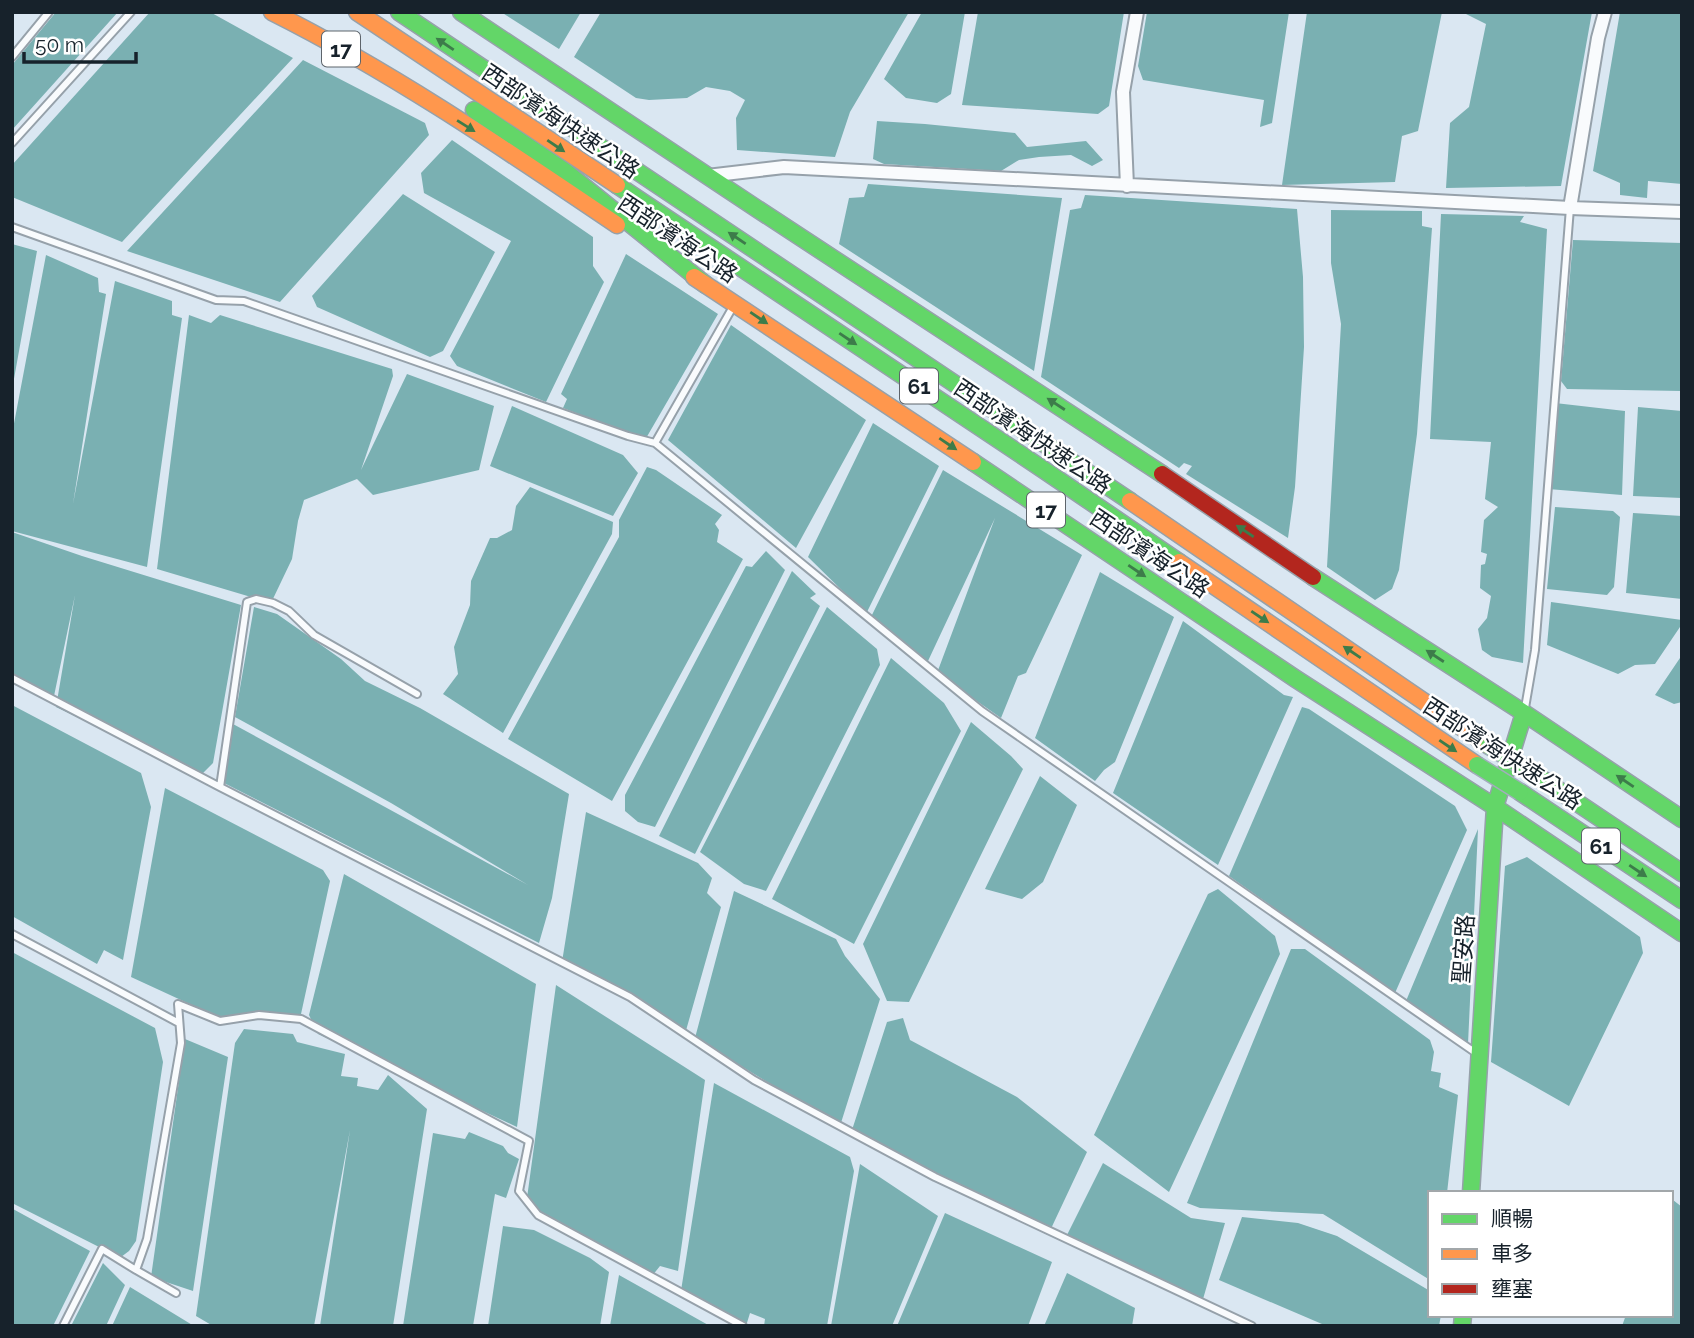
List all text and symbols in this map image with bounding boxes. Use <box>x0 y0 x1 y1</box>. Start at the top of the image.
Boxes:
scale bar <box>24 21 136 65</box>
text: 50 m <box>35 32 84 57</box>
road number: 17 <box>322 32 360 66</box>
one-way arrow <box>436 37 454 51</box>
street label: 西部濱海快速公路 <box>477 58 645 184</box>
one-way arrow <box>457 119 476 132</box>
one-way arrow <box>547 139 566 152</box>
street label: 西部濱海公路 <box>613 188 743 288</box>
one-way arrow <box>727 231 747 244</box>
one-way arrow <box>749 312 768 325</box>
one-way arrow <box>838 333 858 346</box>
road number: 61 <box>900 368 938 404</box>
street label: 西部濱海快速公路 <box>949 373 1117 499</box>
one-way arrow <box>1047 397 1065 411</box>
one-way arrow <box>938 438 958 451</box>
road number: 17 <box>1027 492 1065 528</box>
street label: 西部濱海公路 <box>1085 503 1215 603</box>
one-way arrow <box>1236 524 1254 538</box>
one-way arrow <box>1128 564 1146 578</box>
one-way arrow <box>1250 611 1270 624</box>
one-way arrow <box>1343 645 1361 659</box>
one-way arrow <box>1425 649 1445 662</box>
street label: 西部濱海快速公路 <box>1418 692 1588 814</box>
one-way arrow <box>1439 739 1457 753</box>
one-way arrow <box>1616 774 1634 788</box>
road number: 61 <box>1582 828 1620 864</box>
one-way arrow <box>1628 864 1648 877</box>
street label: 聖安路 <box>1447 914 1479 984</box>
legend <box>1428 1191 1673 1317</box>
text: 順暢 <box>1491 1206 1533 1231</box>
text: 車多 <box>1491 1241 1533 1266</box>
text: 壅塞 <box>1491 1276 1533 1301</box>

